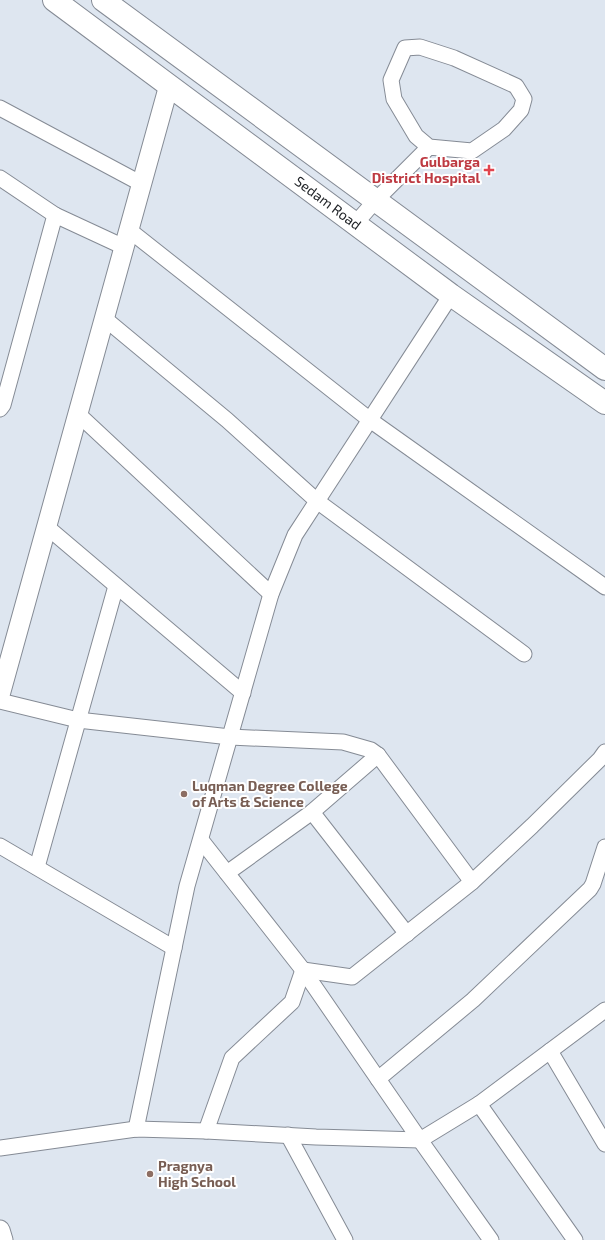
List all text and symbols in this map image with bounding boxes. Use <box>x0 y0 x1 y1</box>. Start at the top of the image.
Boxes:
place label: Gulbarga District Hospital <box>372 153 480 186</box>
marker: Gulbarga District Hospital <box>483 164 495 176</box>
street label: Sedam Road <box>292 172 365 233</box>
place label: Luqman Degree College of Arts & Science <box>192 777 348 810</box>
marker: Luqman Degree College of Arts & Science <box>179 789 189 799</box>
place label: Pragnya High School <box>158 1157 236 1190</box>
marker: Pragnya High School <box>145 1169 155 1179</box>

